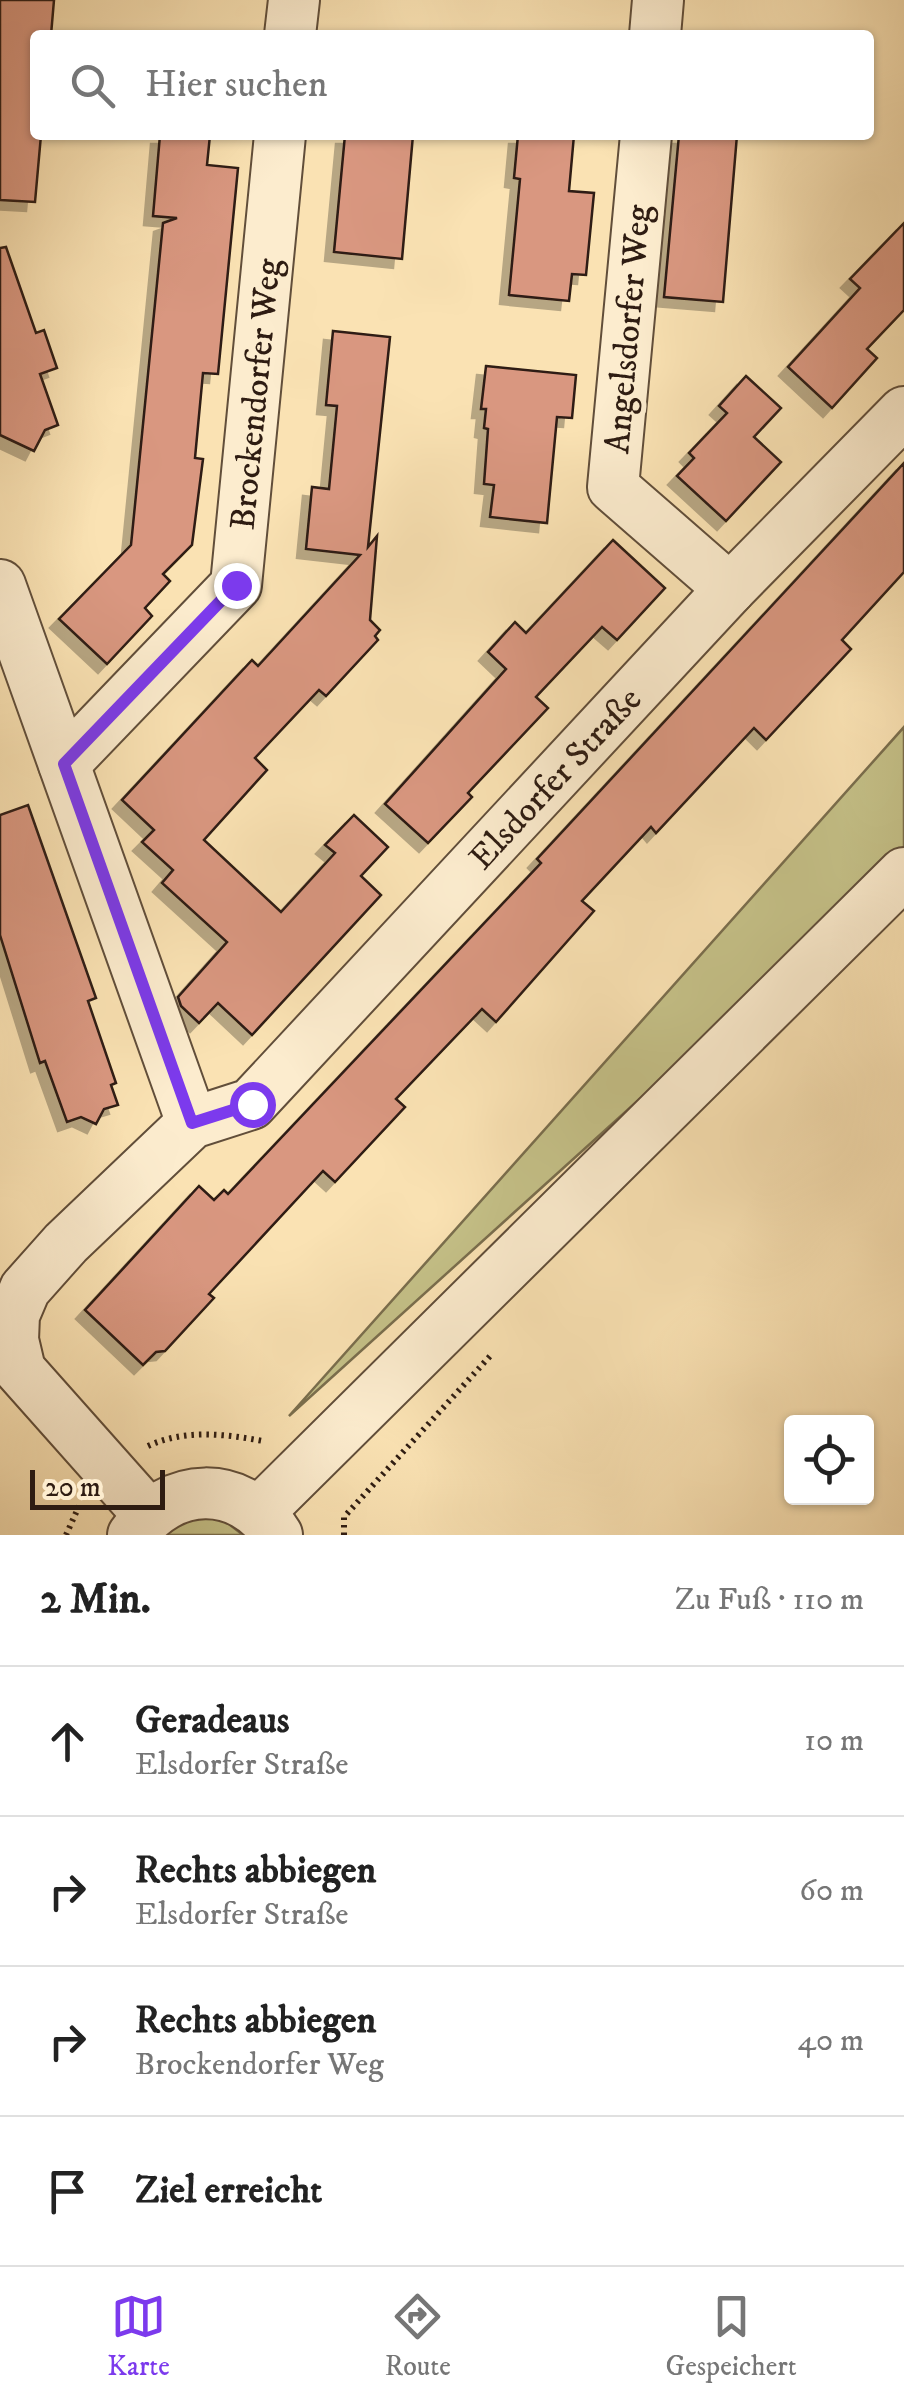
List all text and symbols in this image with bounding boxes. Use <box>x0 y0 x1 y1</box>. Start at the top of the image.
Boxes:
search box <box>30 30 874 140</box>
icon: search <box>65 58 120 113</box>
text: Hier suchen <box>145 61 328 109</box>
street label: Angelsdorfer Weg <box>596 202 662 455</box>
street label: Brockendorfer Weg <box>222 256 292 532</box>
route end <box>214 563 260 609</box>
street label: Elsdorfer Straße <box>460 679 652 880</box>
route start <box>230 1082 276 1128</box>
map controls <box>784 1415 874 1505</box>
button: locate <box>784 1415 874 1505</box>
scale bar <box>30 1465 165 1510</box>
text: 20 m <box>45 1470 101 1505</box>
text: 2 Min. <box>40 1574 151 1626</box>
text: Zu Fuß · 110 m <box>675 1580 864 1620</box>
text: Geradeaus <box>135 1697 289 1745</box>
icon: ahead <box>40 1714 95 1769</box>
text: 10 m <box>804 1721 864 1761</box>
text: Elsdorfer Straße <box>135 1745 349 1785</box>
text: Rechts abbiegen <box>135 1847 376 1895</box>
icon: right <box>40 1864 95 1919</box>
text: 60 m <box>799 1871 864 1911</box>
text: Elsdorfer Straße <box>135 1895 349 1935</box>
text: Rechts abbiegen <box>135 1997 376 2045</box>
icon: right <box>40 2014 95 2069</box>
text: 40 m <box>797 2021 864 2061</box>
text: Brockendorfer Weg <box>135 2045 384 2085</box>
icon: arrive <box>40 2164 95 2219</box>
text: Ziel erreicht <box>135 2167 322 2215</box>
tab: Karte <box>107 2289 170 2384</box>
tab: Route <box>385 2289 451 2384</box>
tab: Gespeichert <box>666 2289 797 2384</box>

